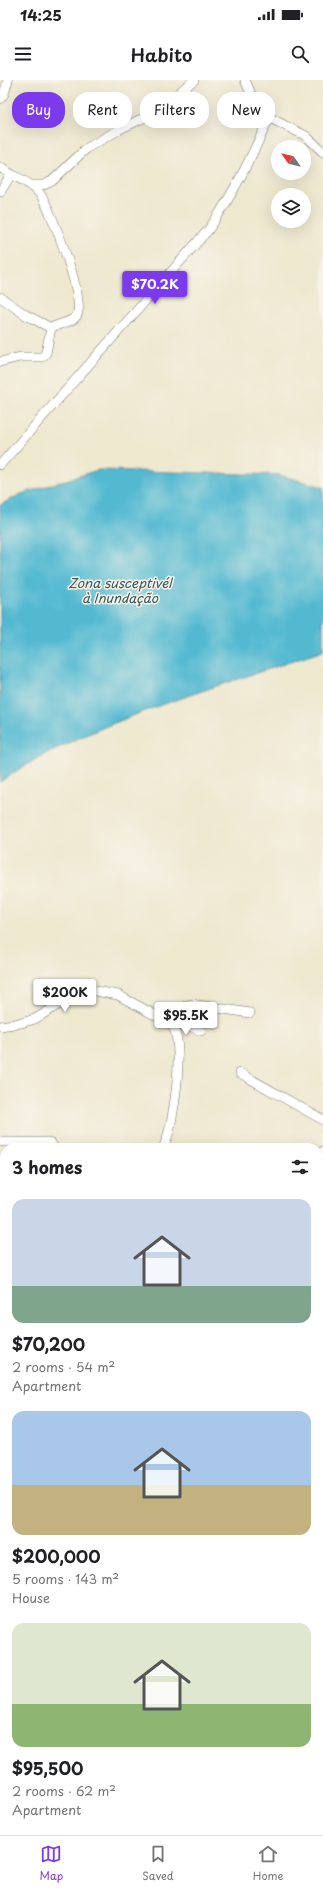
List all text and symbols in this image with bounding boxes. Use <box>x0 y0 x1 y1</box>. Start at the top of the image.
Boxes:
text: 14:25 <box>20 3 62 26</box>
text: Habito <box>131 41 192 68</box>
icon: menu <box>12 43 34 65</box>
icon: search <box>289 43 311 65</box>
chip: Buy <box>12 92 65 128</box>
chip: Rent <box>73 92 132 128</box>
chip: Filters <box>140 92 209 128</box>
chip: New <box>217 92 275 128</box>
north arrow <box>271 140 311 180</box>
map controls <box>271 140 311 228</box>
button: layers <box>271 188 311 228</box>
pin: $70.2K <box>122 271 188 305</box>
text: $70.2K <box>131 274 179 293</box>
water label: Zona susceptivél à Inundação <box>68 573 174 607</box>
pin: $200K <box>37 979 93 1013</box>
text: $200K <box>42 982 88 1001</box>
pin: $95.5K <box>153 1002 219 1036</box>
text: $95.5K <box>163 1005 209 1024</box>
text: 3 homes <box>12 1154 82 1180</box>
icon: filters <box>289 1156 311 1178</box>
icon: home <box>126 1225 198 1297</box>
text: $70,200 <box>12 1331 85 1357</box>
text: 2 rooms · 54 m² <box>12 1357 115 1376</box>
text: Apartment <box>12 1376 81 1395</box>
icon: home <box>126 1437 198 1509</box>
text: $200,000 <box>12 1543 101 1569</box>
text: 5 rooms · 143 m² <box>12 1569 119 1588</box>
text: House <box>12 1588 50 1607</box>
icon: home <box>126 1649 198 1721</box>
text: $95,500 <box>12 1755 83 1781</box>
text: 2 rooms · 62 m² <box>12 1781 116 1800</box>
text: Apartment <box>12 1800 81 1819</box>
tab: Map <box>40 1843 63 1884</box>
tab: Saved <box>142 1843 174 1884</box>
tab: Home <box>253 1843 283 1884</box>

